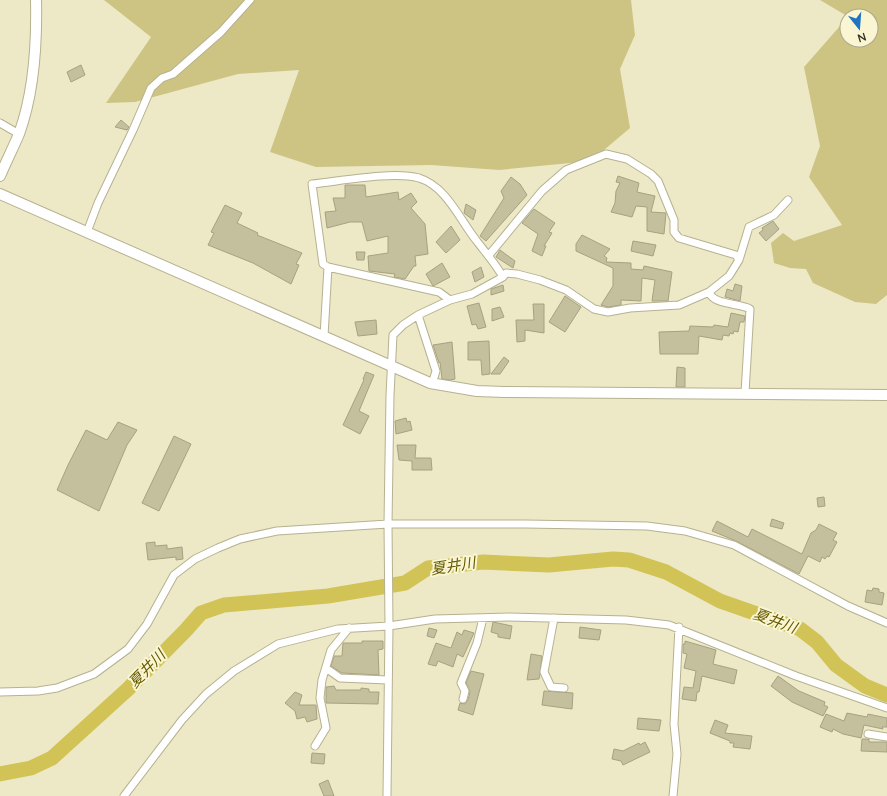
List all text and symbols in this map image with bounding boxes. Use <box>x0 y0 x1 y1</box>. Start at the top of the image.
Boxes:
north arrow <box>839 8 879 48</box>
text: N <box>856 31 868 45</box>
water label: 夏井川 <box>429 552 478 577</box>
water label: 夏井川 <box>751 604 801 637</box>
water label: 夏井川 <box>124 644 170 691</box>

